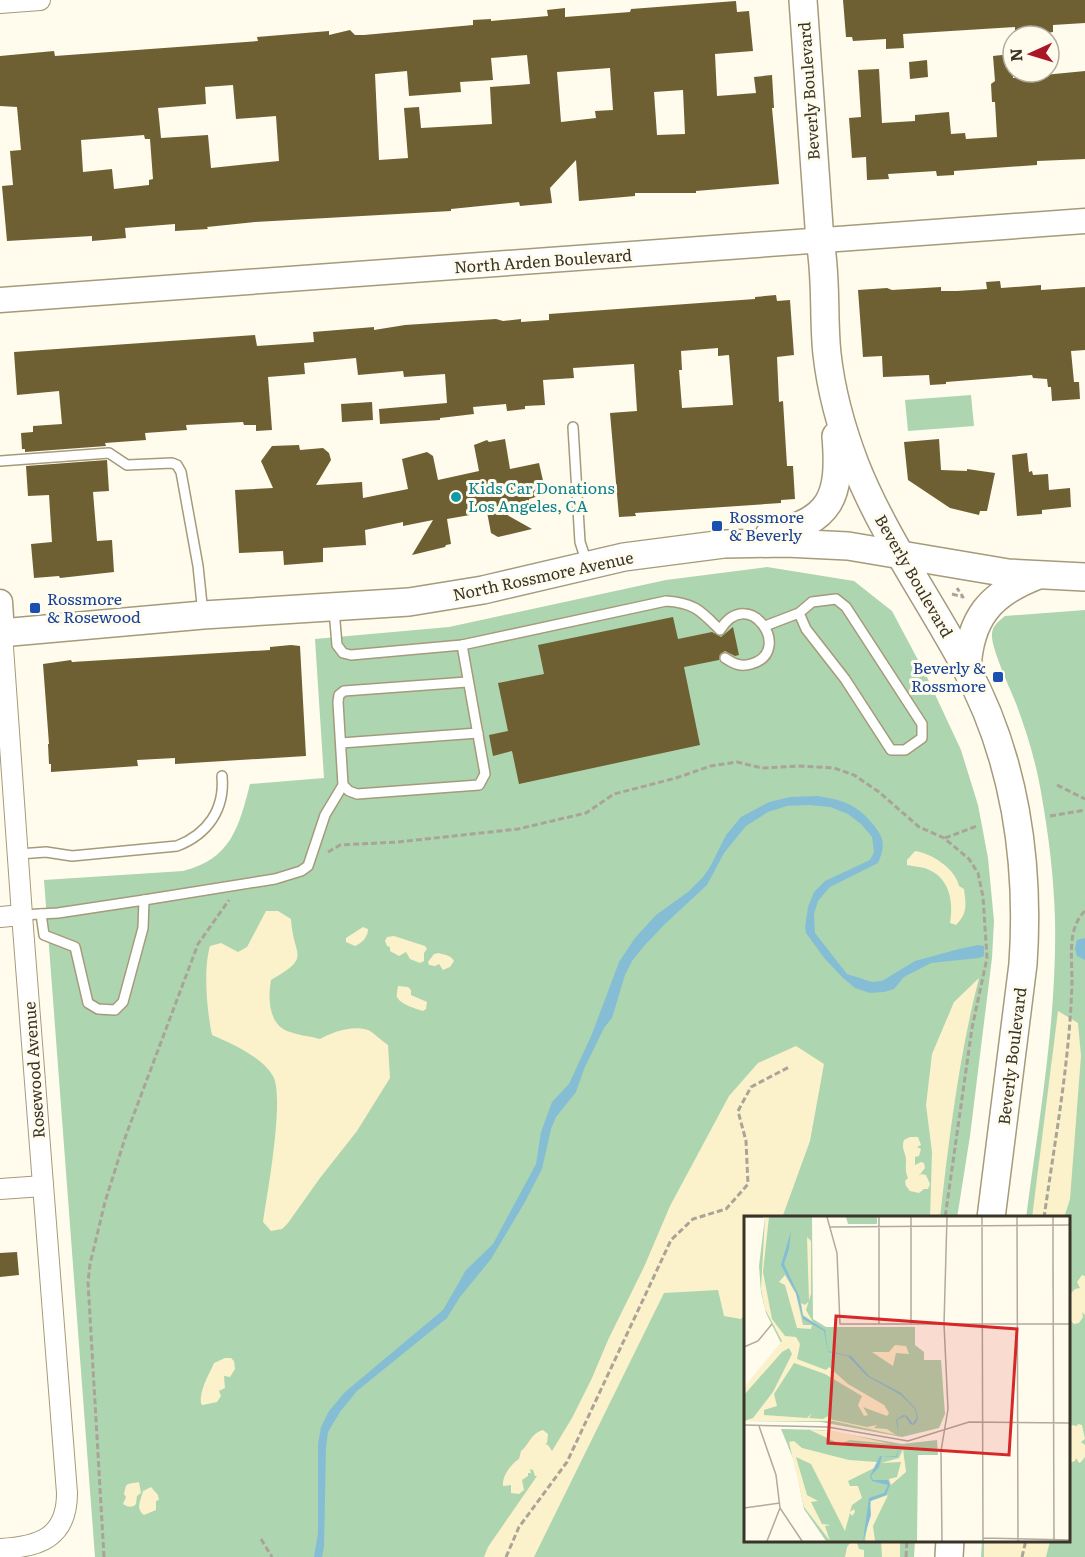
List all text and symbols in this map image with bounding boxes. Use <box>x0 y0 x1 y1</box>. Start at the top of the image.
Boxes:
street label: Beverly Boulevard <box>791 21 825 161</box>
north arrow <box>1001 24 1061 84</box>
text: N <box>1003 48 1027 63</box>
street label: North Arden Boulevard <box>453 242 633 278</box>
place label: Kids Car Donations Los Angeles, CA <box>468 475 615 517</box>
marker: Kids Car Donations Los Angeles, CA <box>449 490 463 504</box>
place label: Rossmore & Beverly <box>729 504 804 546</box>
street label: Beverly Boulevard <box>870 510 960 642</box>
marker: Rossmore & Beverly <box>710 519 724 533</box>
street label: North Rossmore Avenue <box>450 544 635 606</box>
place label: Rossmore & Rosewood <box>47 586 141 628</box>
marker: Rossmore & Rosewood <box>28 601 42 615</box>
place label: Beverly & Rossmore <box>911 655 986 697</box>
marker: Beverly & Rossmore <box>991 670 1005 684</box>
street label: Beverly Boulevard <box>991 985 1031 1126</box>
street label: Rosewood Avenue <box>16 1001 50 1139</box>
inset map <box>744 1216 1070 1542</box>

